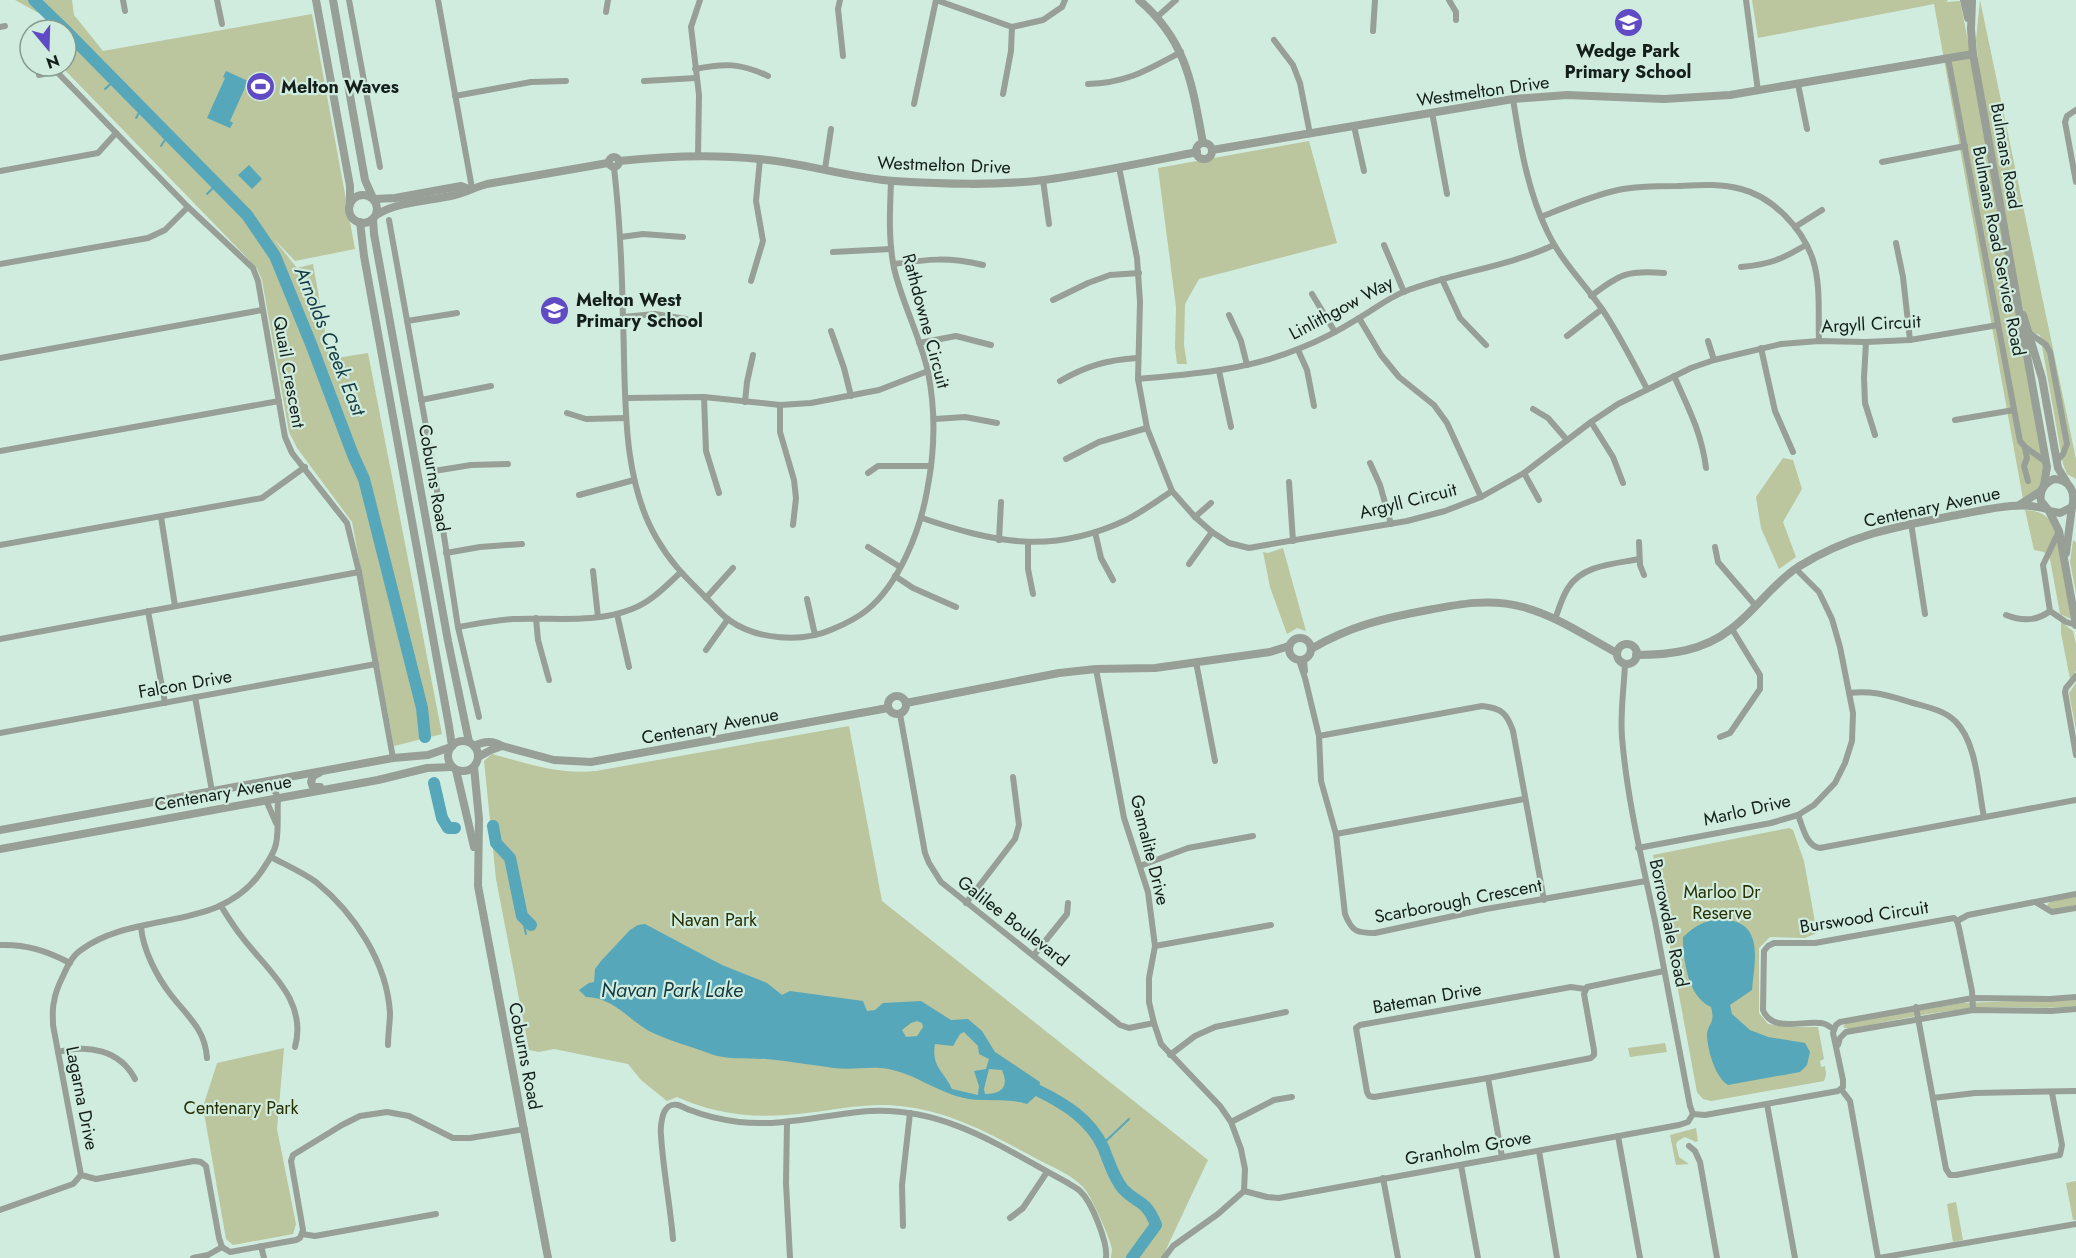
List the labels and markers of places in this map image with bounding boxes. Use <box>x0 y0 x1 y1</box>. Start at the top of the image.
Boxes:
school or university icon: Wedge Park Primary School <box>1612 6 1644 38</box>
place label: Wedge Park Primary School <box>1565 38 1691 85</box>
sports icon: Melton Waves <box>244 71 276 103</box>
place label: Melton Waves <box>281 74 399 100</box>
place label: Melton West Primary School <box>576 287 703 334</box>
school or university icon: Melton West Primary School <box>539 294 571 326</box>

